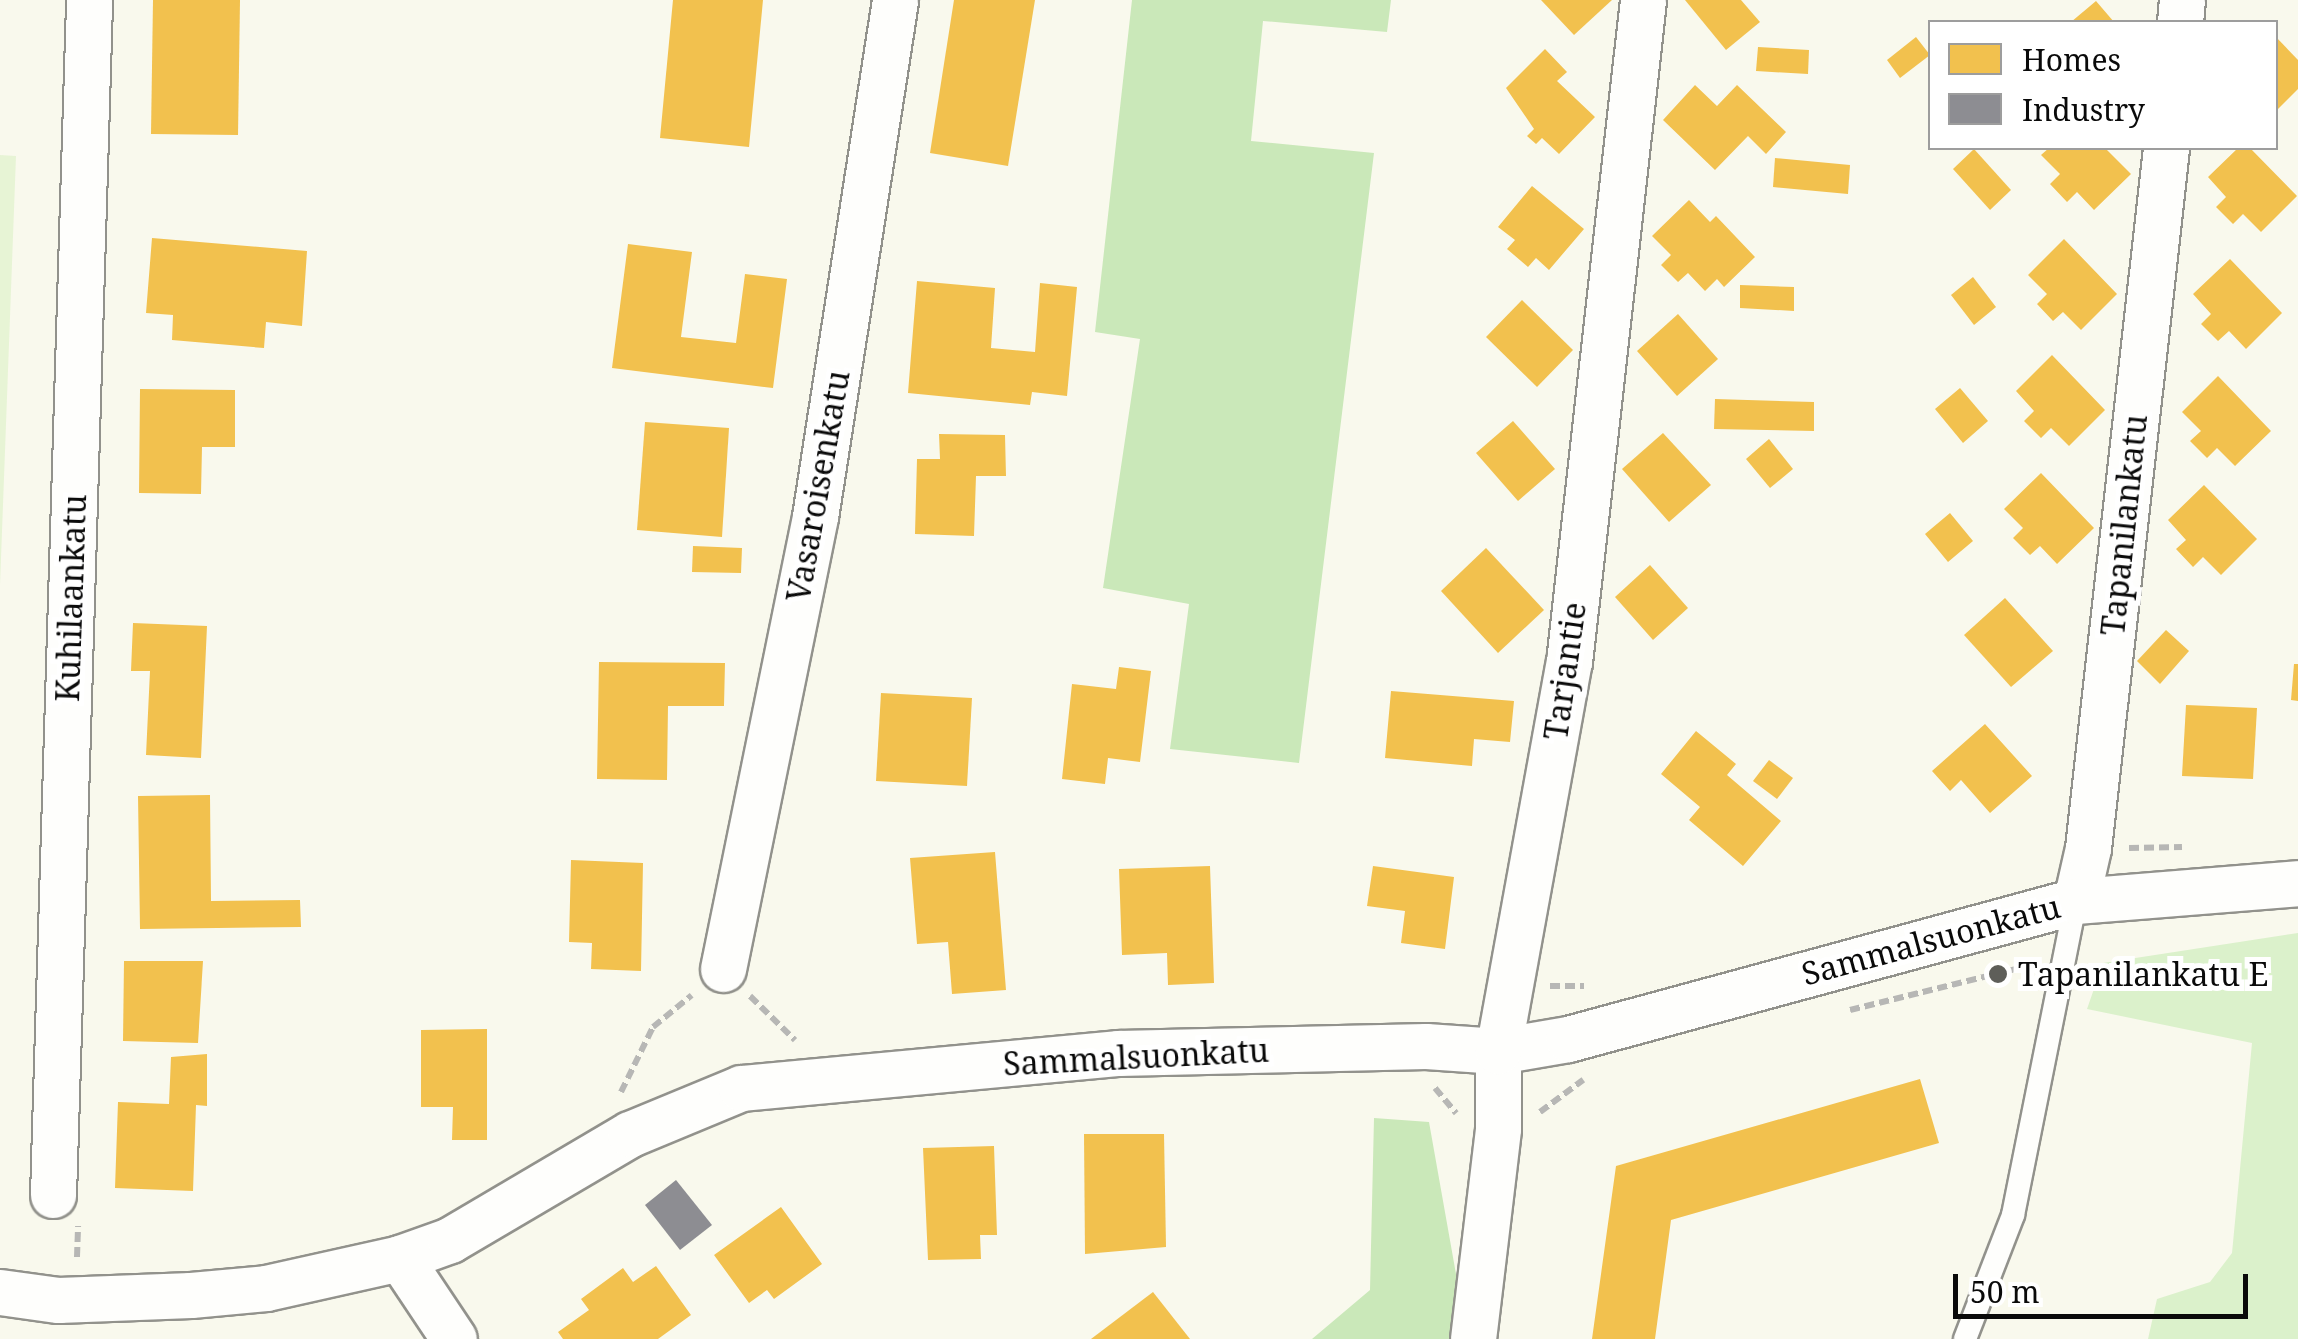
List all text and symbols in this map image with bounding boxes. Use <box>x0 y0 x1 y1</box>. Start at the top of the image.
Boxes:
legend <box>1928 20 2278 150</box>
text: Homes <box>2022 39 2121 80</box>
text: Industry <box>2022 89 2145 130</box>
street label: Vasaroisenkatu <box>779 367 857 605</box>
street label: Tapanilankatu <box>2093 413 2155 637</box>
street label: Kuhilaankatu <box>48 494 94 702</box>
street label: Tarjantie <box>1536 600 1594 742</box>
street label: Sammalsuonkatu <box>1798 887 2064 993</box>
place label: Tapanilankatu E <box>2018 955 2268 993</box>
marker: Tapanilankatu E <box>1987 963 2009 985</box>
street label: Sammalsuonkatu <box>1002 1031 1270 1083</box>
scale bar <box>1958 1254 2253 1316</box>
text: 50 m <box>1970 1271 2040 1312</box>

